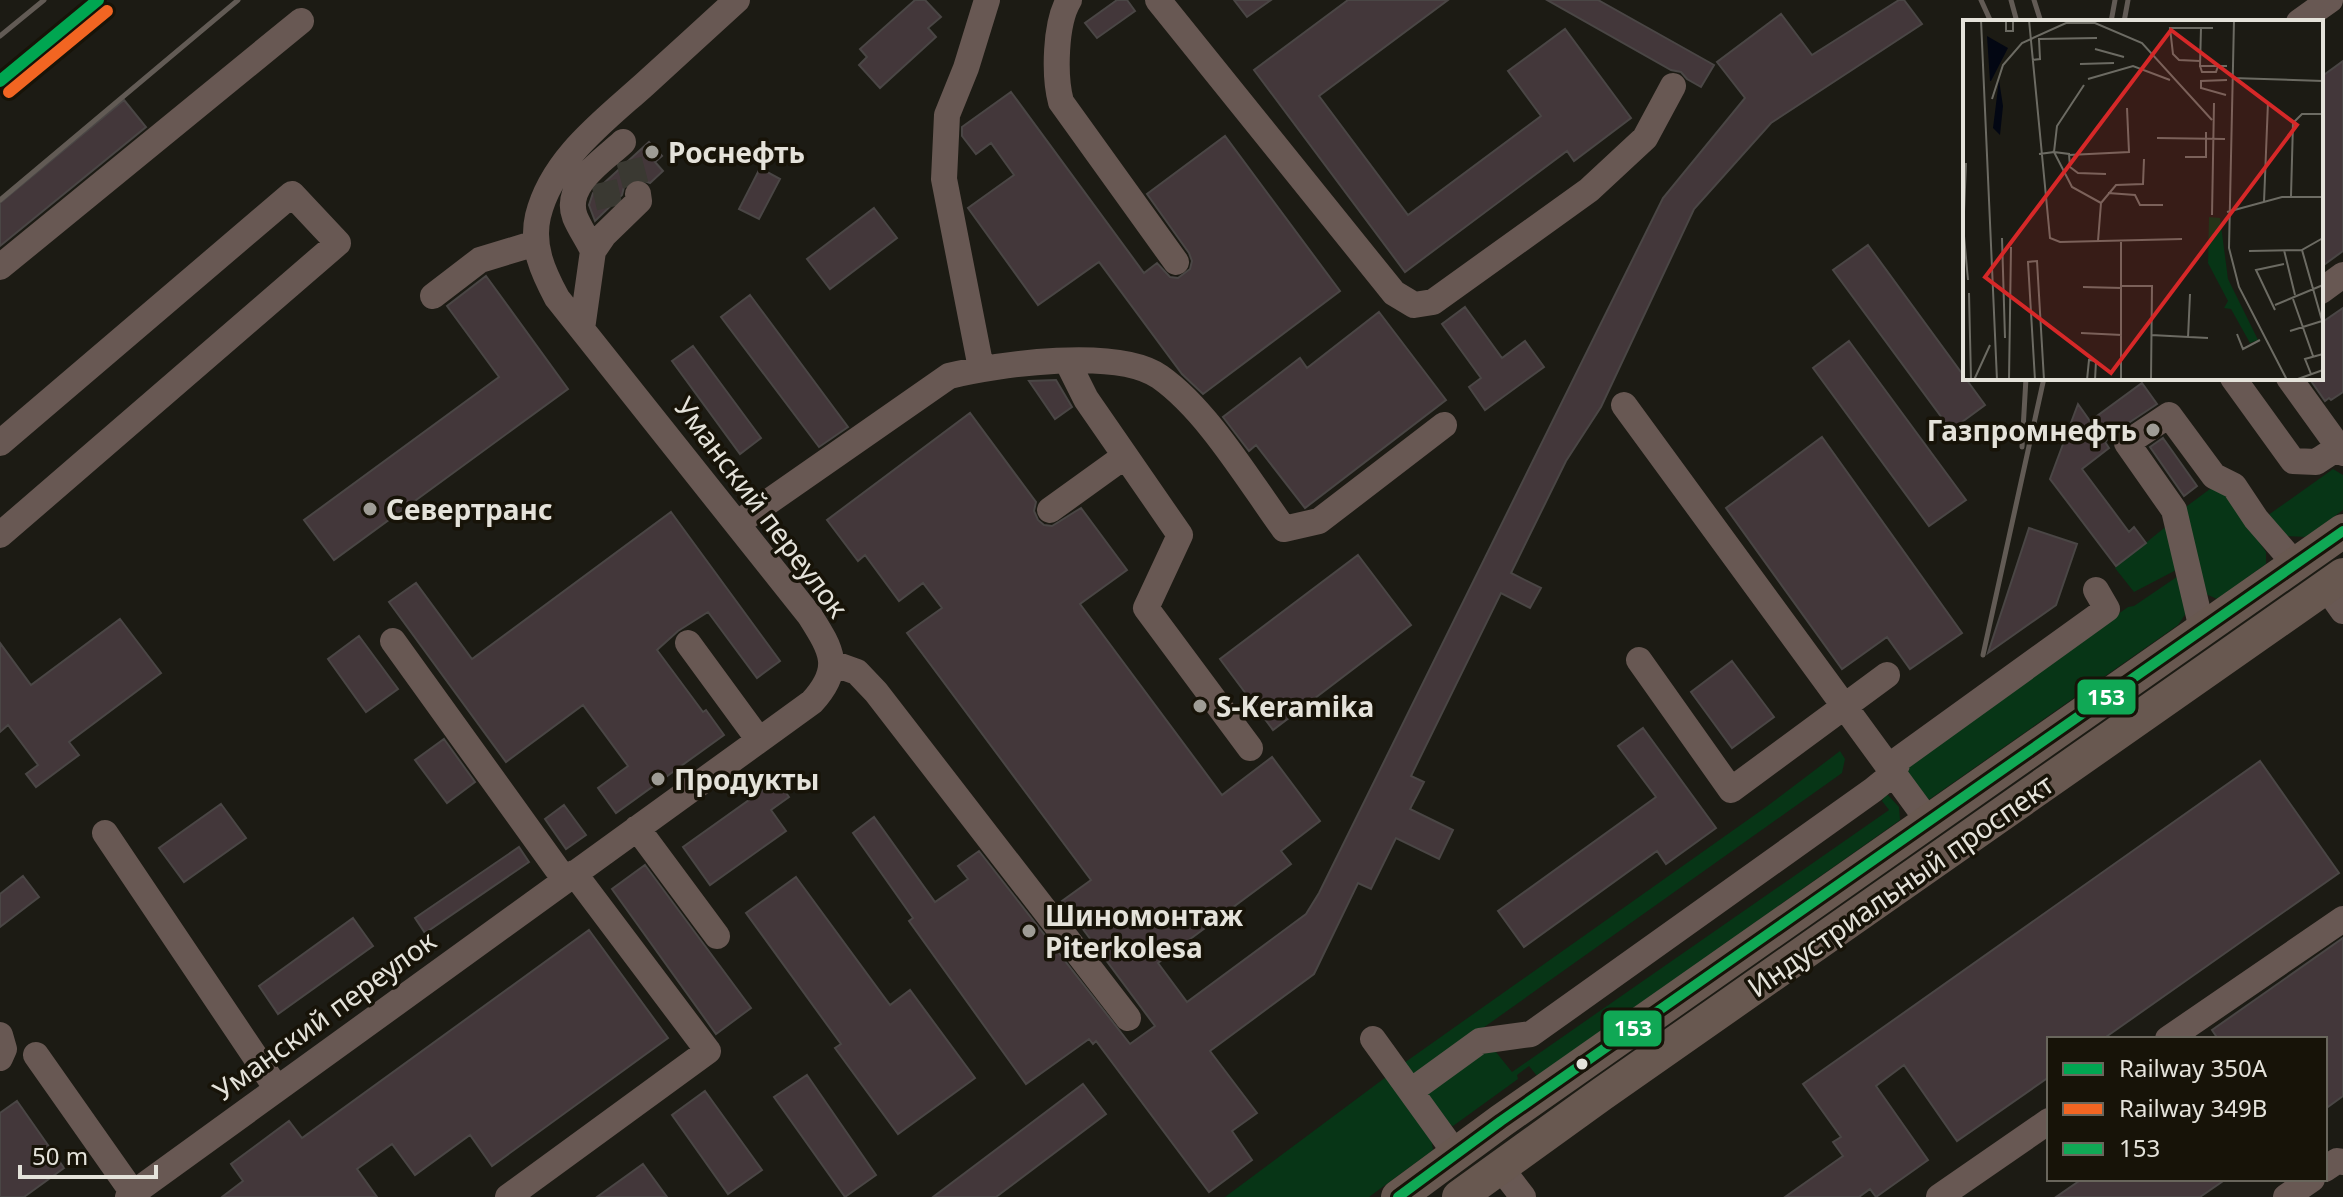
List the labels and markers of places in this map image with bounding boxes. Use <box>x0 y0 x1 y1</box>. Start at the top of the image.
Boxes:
place label: Роснефть <box>668 133 805 171</box>
marker: Роснефть <box>643 143 661 161</box>
place label: Газпромнефть <box>1927 411 2137 449</box>
marker: Газпромнефть <box>2144 421 2162 439</box>
place label: Севертранс <box>386 490 553 528</box>
marker: Севертранс <box>361 500 379 518</box>
place label: S-Keramika <box>1216 687 1374 725</box>
marker: S-Keramika <box>1191 697 1209 715</box>
place label: Продукты <box>674 760 819 798</box>
marker: Продукты <box>649 770 667 788</box>
place label: Шиномонтаж Piterkolesa <box>1045 896 1244 966</box>
marker: Шиномонтаж Piterkolesa <box>1020 922 1038 940</box>
unlabelled marker <box>1574 1056 1590 1072</box>

